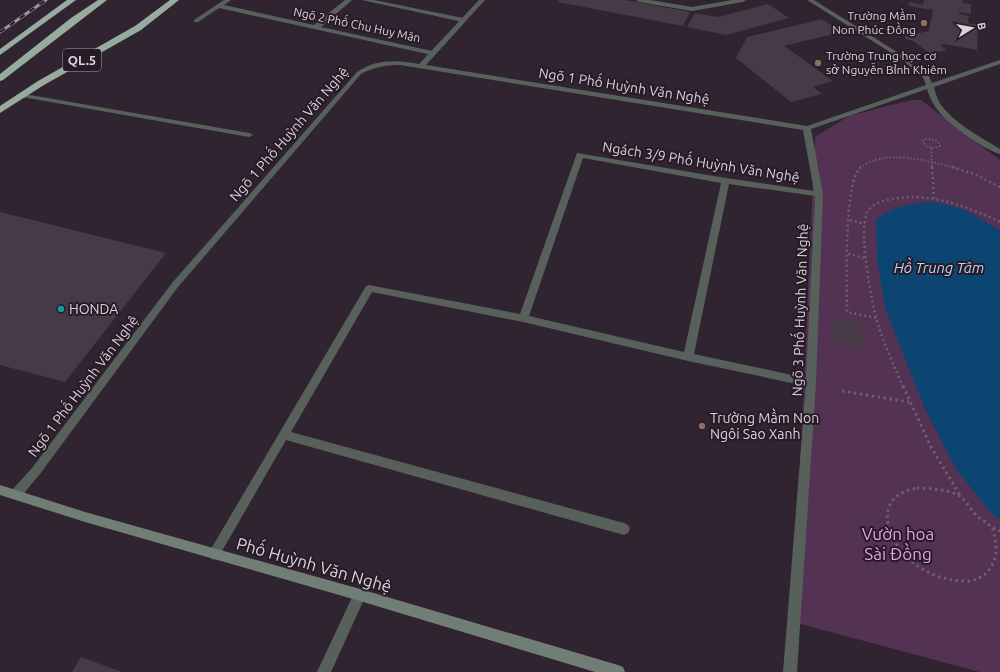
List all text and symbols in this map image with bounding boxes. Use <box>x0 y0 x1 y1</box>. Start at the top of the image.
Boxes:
street label: Ngõ 2 Phố Chu Huy Mân <box>292 4 422 44</box>
place label: Trường Mầm Non Phúc Đồng <box>832 8 916 36</box>
north arrow <box>952 8 992 48</box>
marker: Trường Mầm Non Phúc Đồng <box>919 18 929 28</box>
text: B <box>975 21 988 31</box>
road number: QL.5 <box>63 49 101 71</box>
place label: Trường Trung học cơ sở Nguyễn Bỉnh Khiêm <box>826 49 947 76</box>
marker: Trường Trung học cơ sở Nguyễn Bỉnh Khiêm <box>813 58 823 68</box>
street label: Ngõ 1 Phố Huỳnh Văn Nghệ <box>224 62 352 204</box>
street label: Ngõ 1 Phố Huỳnh Văn Nghệ <box>537 62 711 107</box>
street label: Ngách 3/9 Phố Huỳnh Văn Nghệ <box>601 136 801 185</box>
street label: Ngõ 3 Phố Huỳnh Văn Nghệ <box>787 223 811 397</box>
water label: Hồ Trung Tâm <box>894 257 984 276</box>
place label: HONDA <box>69 301 118 317</box>
marker: HONDA <box>56 304 66 314</box>
street label: Ngõ 1 Phố Huỳnh Văn Nghệ <box>23 311 141 460</box>
place label: Trường Mầm Non Ngôi Sao Xanh <box>710 408 819 442</box>
marker: Trường Mầm Non Ngôi Sao Xanh <box>697 421 707 431</box>
park label: Vườn hoa Sài Đồng <box>862 524 934 563</box>
street label: Phố Huỳnh Văn Nghệ <box>234 531 395 596</box>

